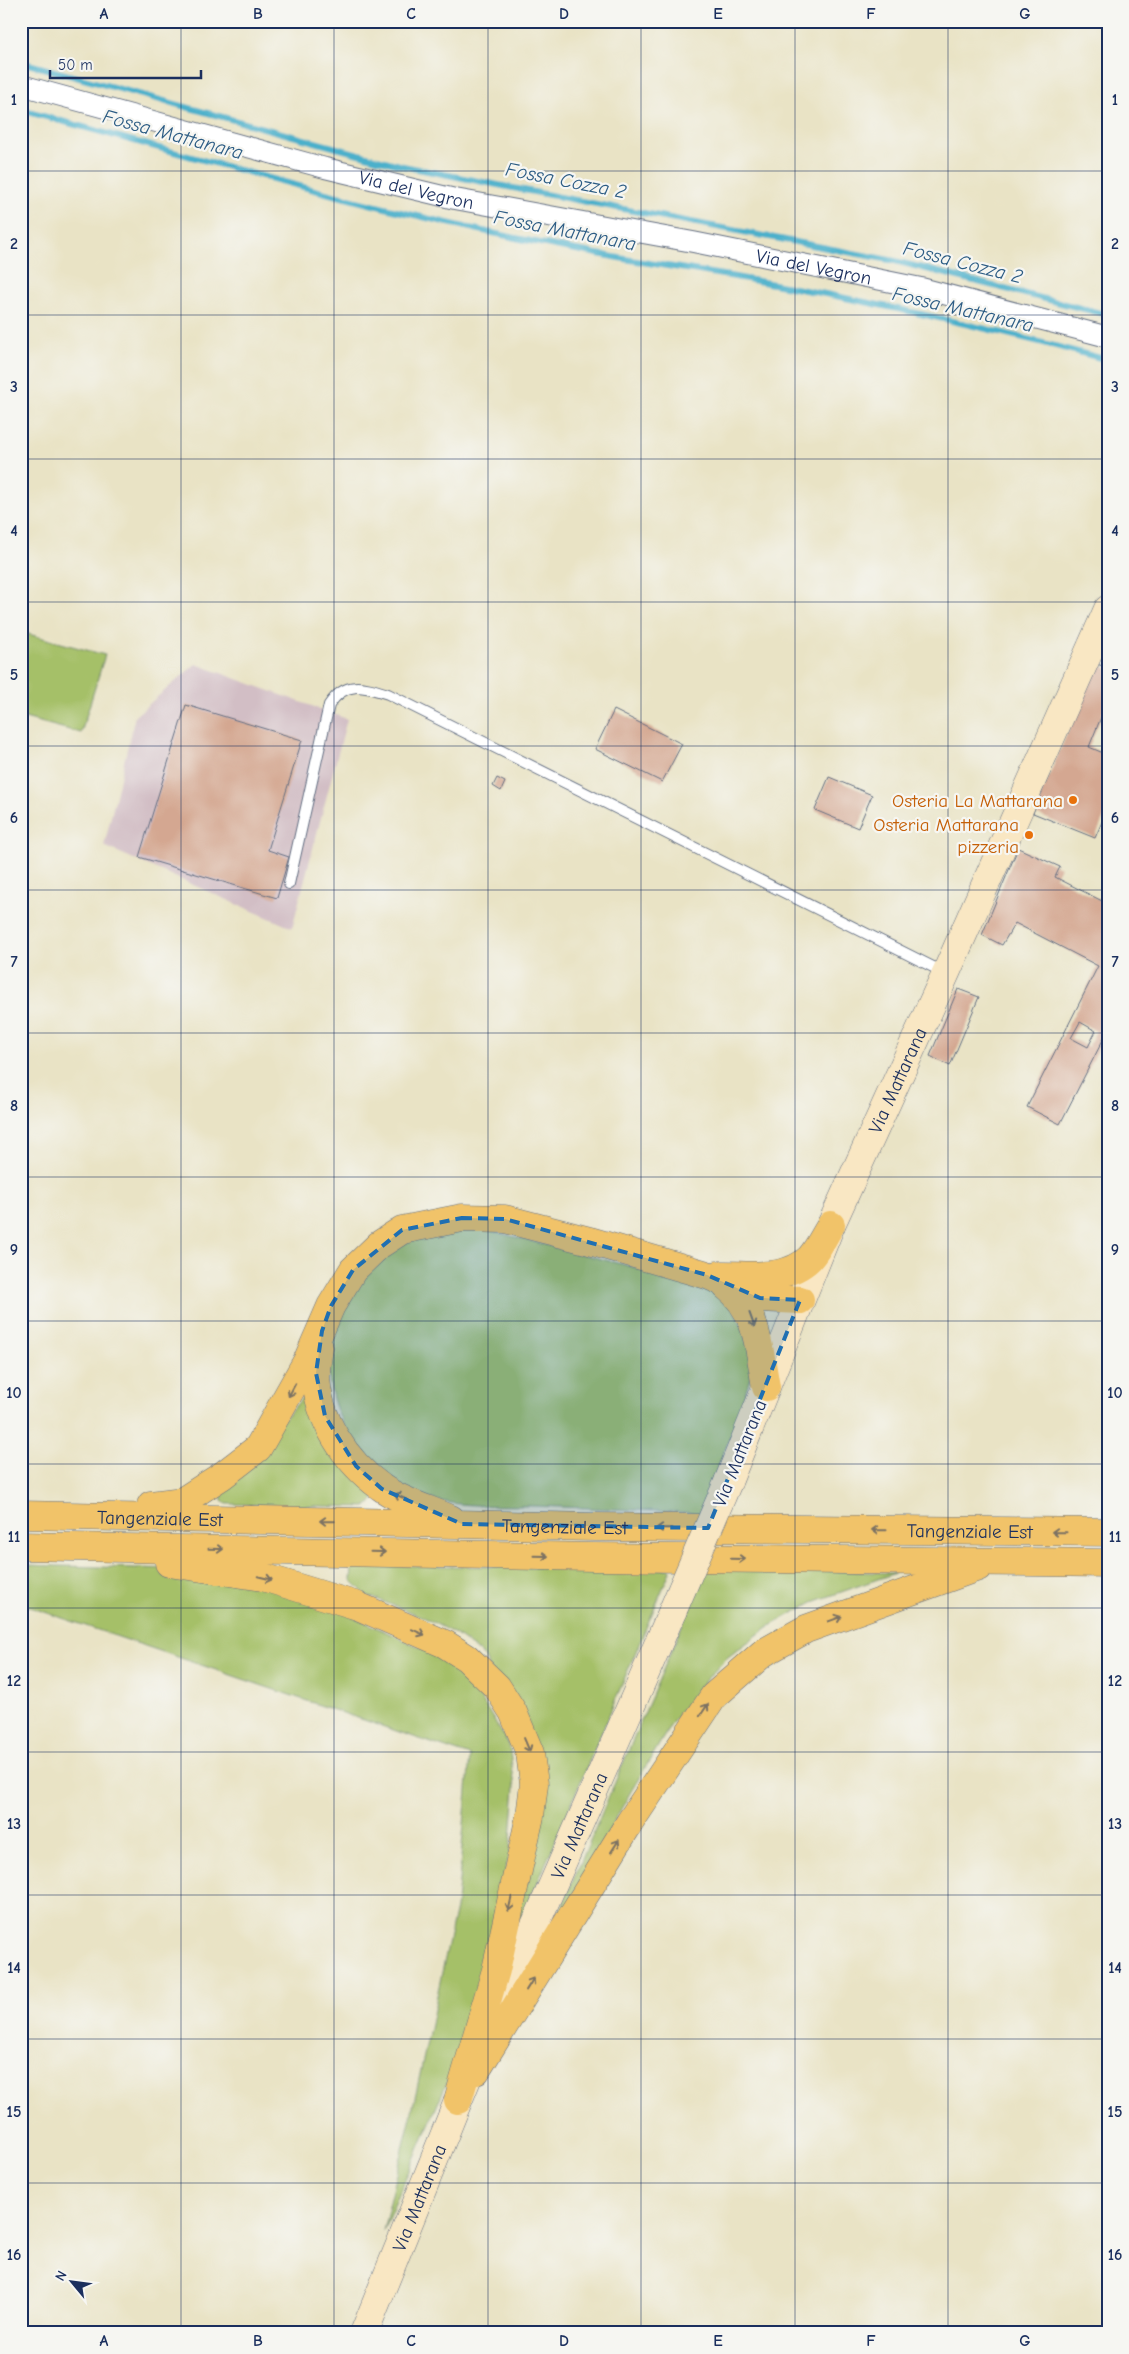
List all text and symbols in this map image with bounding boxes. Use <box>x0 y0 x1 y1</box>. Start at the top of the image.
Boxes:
text: A <box>100 5 109 23</box>
text: B <box>253 5 263 23</box>
text: C <box>406 5 416 23</box>
text: D <box>559 5 569 23</box>
text: E <box>713 5 723 23</box>
text: F <box>866 5 876 23</box>
text: G <box>1019 5 1031 23</box>
scale bar <box>50 48 201 80</box>
text: 50 m <box>58 56 93 74</box>
text: 1 <box>11 91 17 109</box>
text: 1 <box>1112 91 1118 109</box>
water label: Fossa Mattanara <box>100 105 246 164</box>
water label: Fossa Cozza 2 <box>504 158 629 204</box>
street label: Via del Vegron <box>356 166 475 214</box>
water label: Fossa Mattanara <box>492 205 638 256</box>
text: 2 <box>10 235 18 253</box>
text: 2 <box>1111 235 1119 253</box>
water label: Fossa Cozza 2 <box>901 237 1026 289</box>
street label: Via del Vegron <box>754 245 873 290</box>
water label: Fossa Mattanara <box>890 282 1036 337</box>
text: 3 <box>10 378 18 396</box>
text: 3 <box>1111 378 1119 396</box>
text: 4 <box>10 522 18 540</box>
text: 4 <box>1111 522 1119 540</box>
text: 5 <box>10 666 18 684</box>
text: 5 <box>1111 666 1119 684</box>
place label: Osteria La Mattarana <box>892 790 1063 812</box>
marker: Osteria La Mattarana <box>1067 794 1079 806</box>
text: 6 <box>10 809 18 827</box>
text: 6 <box>1111 809 1119 827</box>
place label: Osteria Mattarana pizzeria <box>873 814 1019 858</box>
marker: Osteria Mattarana pizzeria <box>1023 829 1035 841</box>
text: 7 <box>10 953 18 971</box>
text: 7 <box>1111 953 1119 971</box>
street label: Via Mattarana <box>864 1024 932 1137</box>
text: 8 <box>10 1097 18 1115</box>
text: 8 <box>1111 1097 1119 1115</box>
text: 9 <box>10 1241 18 1259</box>
text: 9 <box>1111 1241 1119 1259</box>
one-way arrow <box>748 1312 757 1328</box>
one-way arrow <box>287 1382 296 1397</box>
text: 10 <box>6 1384 22 1402</box>
text: 10 <box>1107 1384 1123 1402</box>
street label: Via Mattarana <box>708 1396 771 1510</box>
one-way arrow <box>394 1492 409 1501</box>
street label: Tangenziale Est <box>97 1507 224 1531</box>
street label: Tangenziale Est <box>502 1515 628 1539</box>
one-way arrow <box>319 1516 335 1526</box>
street label: Tangenziale Est <box>907 1520 1033 1543</box>
one-way arrow <box>656 1523 672 1533</box>
one-way arrow <box>871 1525 888 1535</box>
one-way arrow <box>1051 1527 1068 1537</box>
text: 11 <box>8 1528 20 1546</box>
text: 11 <box>1109 1528 1121 1546</box>
one-way arrow <box>208 1544 224 1554</box>
one-way arrow <box>370 1547 386 1557</box>
one-way arrow <box>532 1551 549 1561</box>
one-way arrow <box>730 1554 746 1564</box>
one-way arrow <box>257 1574 273 1583</box>
one-way arrow <box>827 1613 843 1623</box>
one-way arrow <box>410 1628 425 1638</box>
text: 12 <box>7 1672 21 1690</box>
text: 12 <box>1108 1672 1122 1690</box>
one-way arrow <box>699 1703 709 1717</box>
one-way arrow <box>522 1737 532 1752</box>
street label: Via Mattarana <box>547 1769 613 1882</box>
text: 13 <box>7 1815 21 1833</box>
text: 13 <box>1108 1815 1122 1833</box>
one-way arrow <box>610 1839 621 1853</box>
one-way arrow <box>505 1895 515 1911</box>
text: 14 <box>7 1959 21 1977</box>
text: 14 <box>1108 1959 1122 1977</box>
one-way arrow <box>525 1978 535 1992</box>
text: 15 <box>7 2103 21 2121</box>
text: 15 <box>1108 2103 1122 2121</box>
street label: Via Mattarana <box>388 2141 451 2255</box>
text: 16 <box>7 2246 21 2264</box>
text: 16 <box>1108 2246 1122 2264</box>
north arrow <box>48 2256 98 2306</box>
text: N <box>51 2268 71 2284</box>
text: A <box>100 2332 109 2350</box>
text: B <box>253 2332 263 2350</box>
text: C <box>406 2332 416 2350</box>
text: D <box>559 2332 569 2350</box>
text: E <box>713 2332 723 2350</box>
text: F <box>866 2332 876 2350</box>
text: G <box>1019 2332 1031 2350</box>

